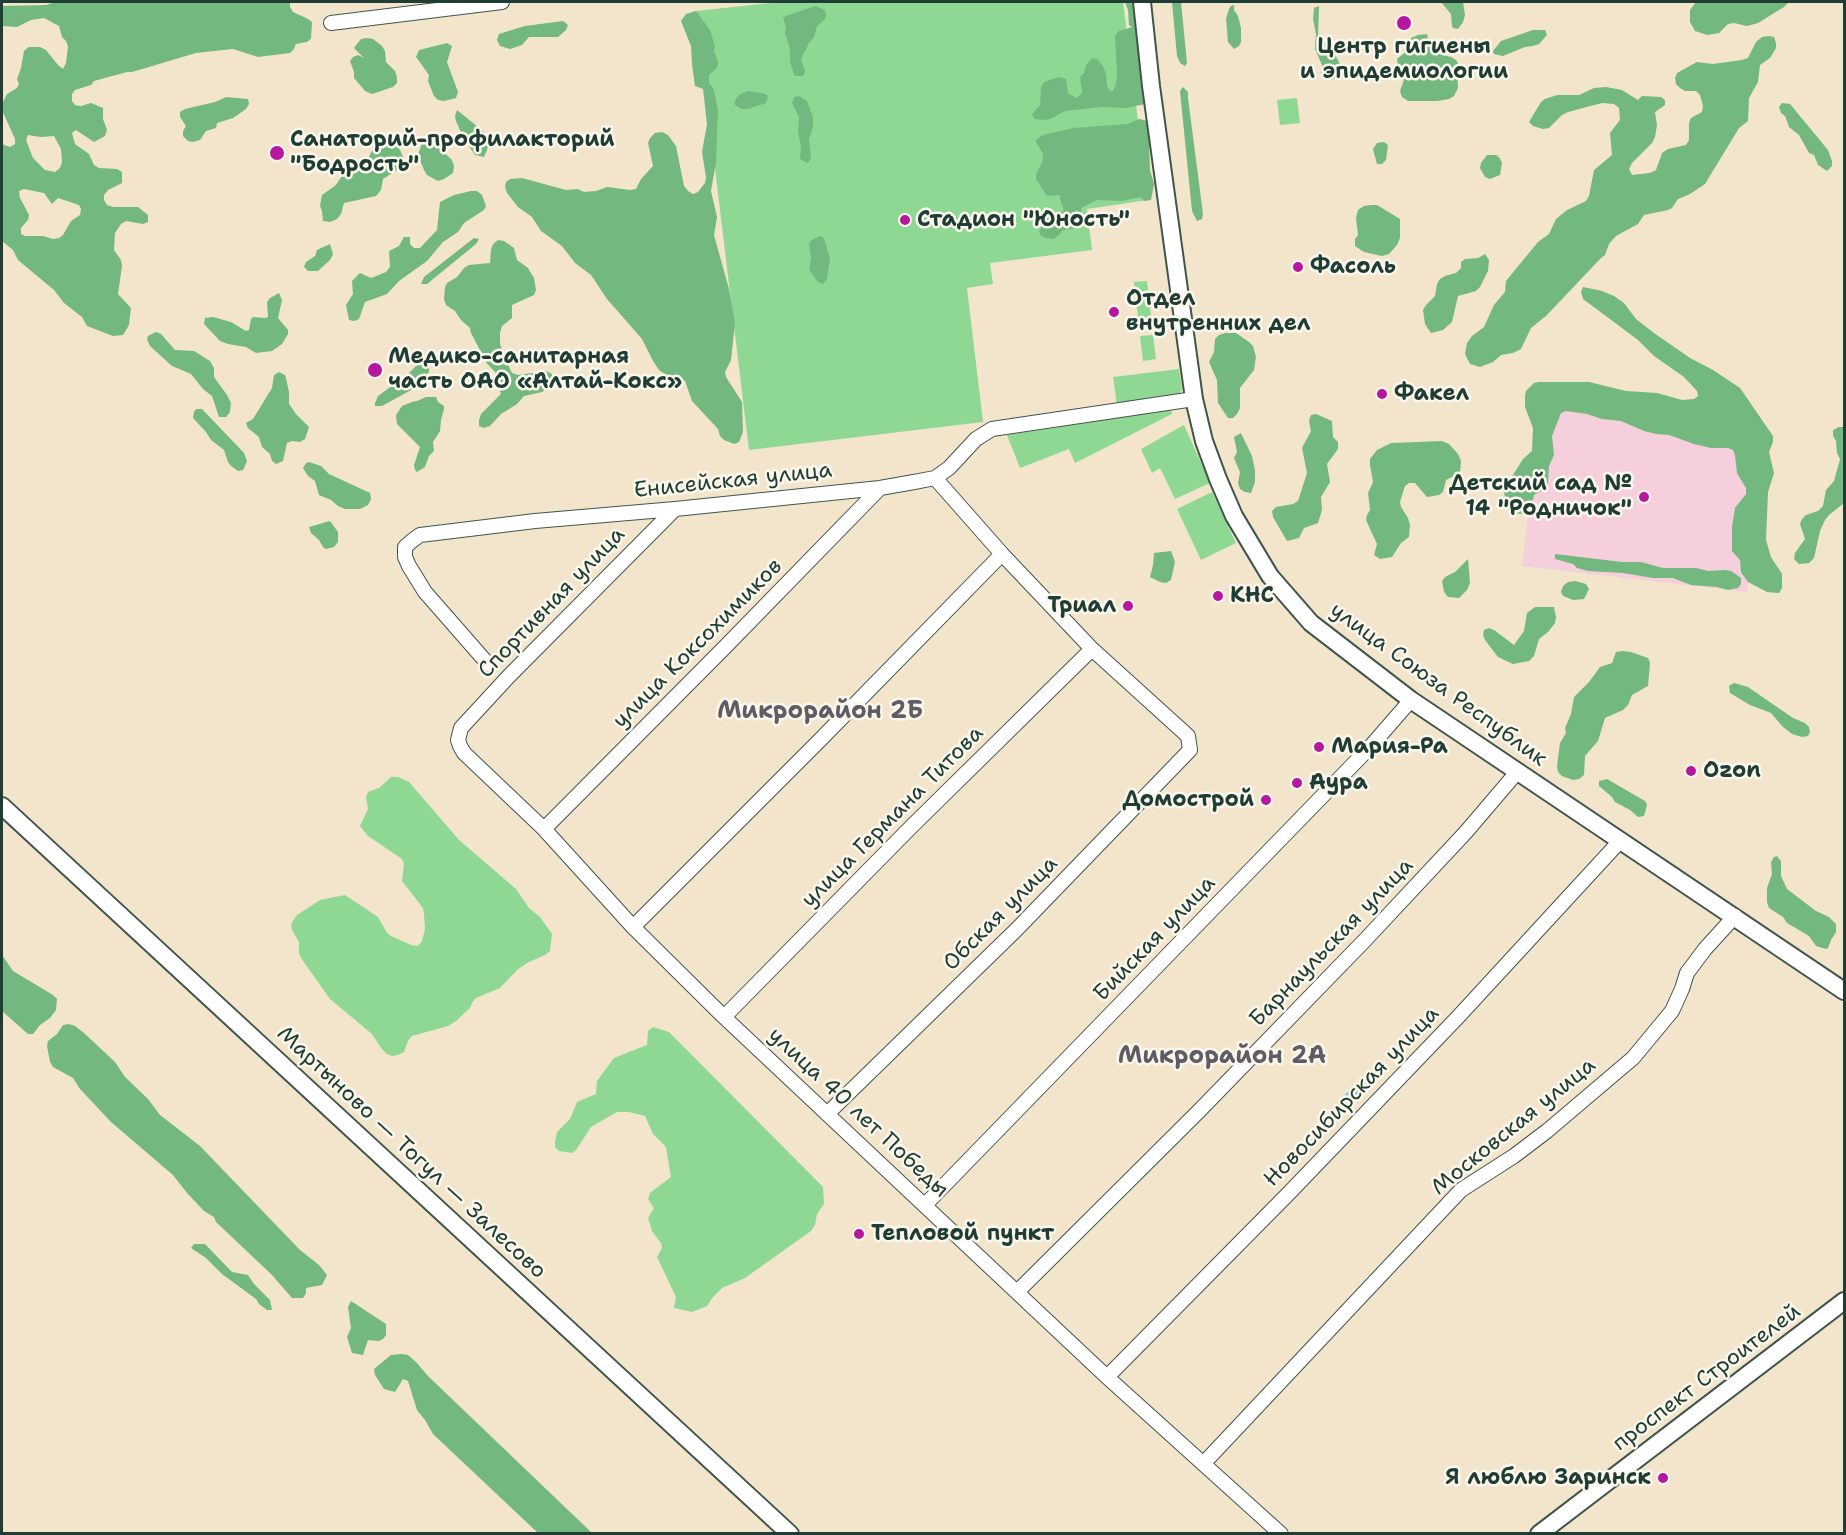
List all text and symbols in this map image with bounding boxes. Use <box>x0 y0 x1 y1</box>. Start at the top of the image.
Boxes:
marker: Центр гигиены и эпидемиологии <box>1395 14 1413 32</box>
place label: Центр гигиены и эпидемиологии <box>1300 34 1508 86</box>
place label: Санаторий-профилакторий "Бодрость" <box>290 127 615 178</box>
marker: Санаторий-профилакторий "Бодрость" <box>268 144 286 162</box>
place label: Стадион "Юность" <box>917 207 1130 233</box>
marker: Стадион "Юность" <box>898 213 912 227</box>
place label: Фасоль <box>1310 254 1396 280</box>
marker: Фасоль <box>1291 260 1305 274</box>
place label: Отдел внутренних дел <box>1126 286 1310 338</box>
marker: Отдел внутренних дел <box>1107 305 1121 319</box>
place label: Медико-санитарная часть ОАО «Алтай-Кокс» <box>388 344 682 396</box>
marker: Медико-санитарная часть ОАО «Алтай-Кокс» <box>366 361 384 379</box>
place label: Факел <box>1394 381 1469 407</box>
marker: Факел <box>1375 387 1389 401</box>
street label: Енисейская улица <box>633 457 833 505</box>
place label: Детский сад № 14 "Родничок" <box>1449 471 1632 522</box>
marker: Детский сад № 14 "Родничок" <box>1637 490 1651 504</box>
street label: Спортивная улица <box>473 522 631 684</box>
street label: улица Коксохимиков <box>608 554 788 734</box>
place label: КНС <box>1230 583 1274 609</box>
marker: КНС <box>1211 589 1225 603</box>
place label: Триал <box>1047 593 1116 619</box>
street label: улица Союза Республик <box>1324 597 1552 773</box>
marker: Триал <box>1121 599 1135 613</box>
district label: Микрорайон 2Б <box>717 698 923 726</box>
street label: улица Германа Титова <box>797 721 989 913</box>
place label: Мария-Ра <box>1331 734 1448 760</box>
marker: Мария-Ра <box>1312 740 1326 754</box>
place label: Ozon <box>1703 758 1761 784</box>
marker: Ozon <box>1684 764 1698 778</box>
place label: Аура <box>1309 770 1368 796</box>
marker: Аура <box>1290 776 1304 790</box>
place label: Домострой <box>1122 787 1254 813</box>
marker: Домострой <box>1259 793 1273 807</box>
street label: Обская улица <box>938 851 1064 977</box>
street label: Барнаульская улица <box>1245 853 1419 1033</box>
street label: Бийская улица <box>1089 871 1221 1007</box>
street label: Новосибирская улица <box>1259 1001 1445 1193</box>
street label: Мартыново — Тогул — Залесово <box>271 1021 551 1285</box>
street label: улица 40 лет Победы <box>762 1022 954 1204</box>
district label: Микрорайон 2А <box>1118 1043 1326 1071</box>
street label: Московская улица <box>1427 1053 1601 1201</box>
place label: Тепловой пункт <box>871 1221 1054 1247</box>
marker: Тепловой пункт <box>852 1227 866 1241</box>
street label: проспект Строителей <box>1608 1299 1806 1457</box>
place label: Я люблю Заринск <box>1446 1465 1651 1491</box>
marker: Я люблю Заринск <box>1656 1471 1670 1485</box>

